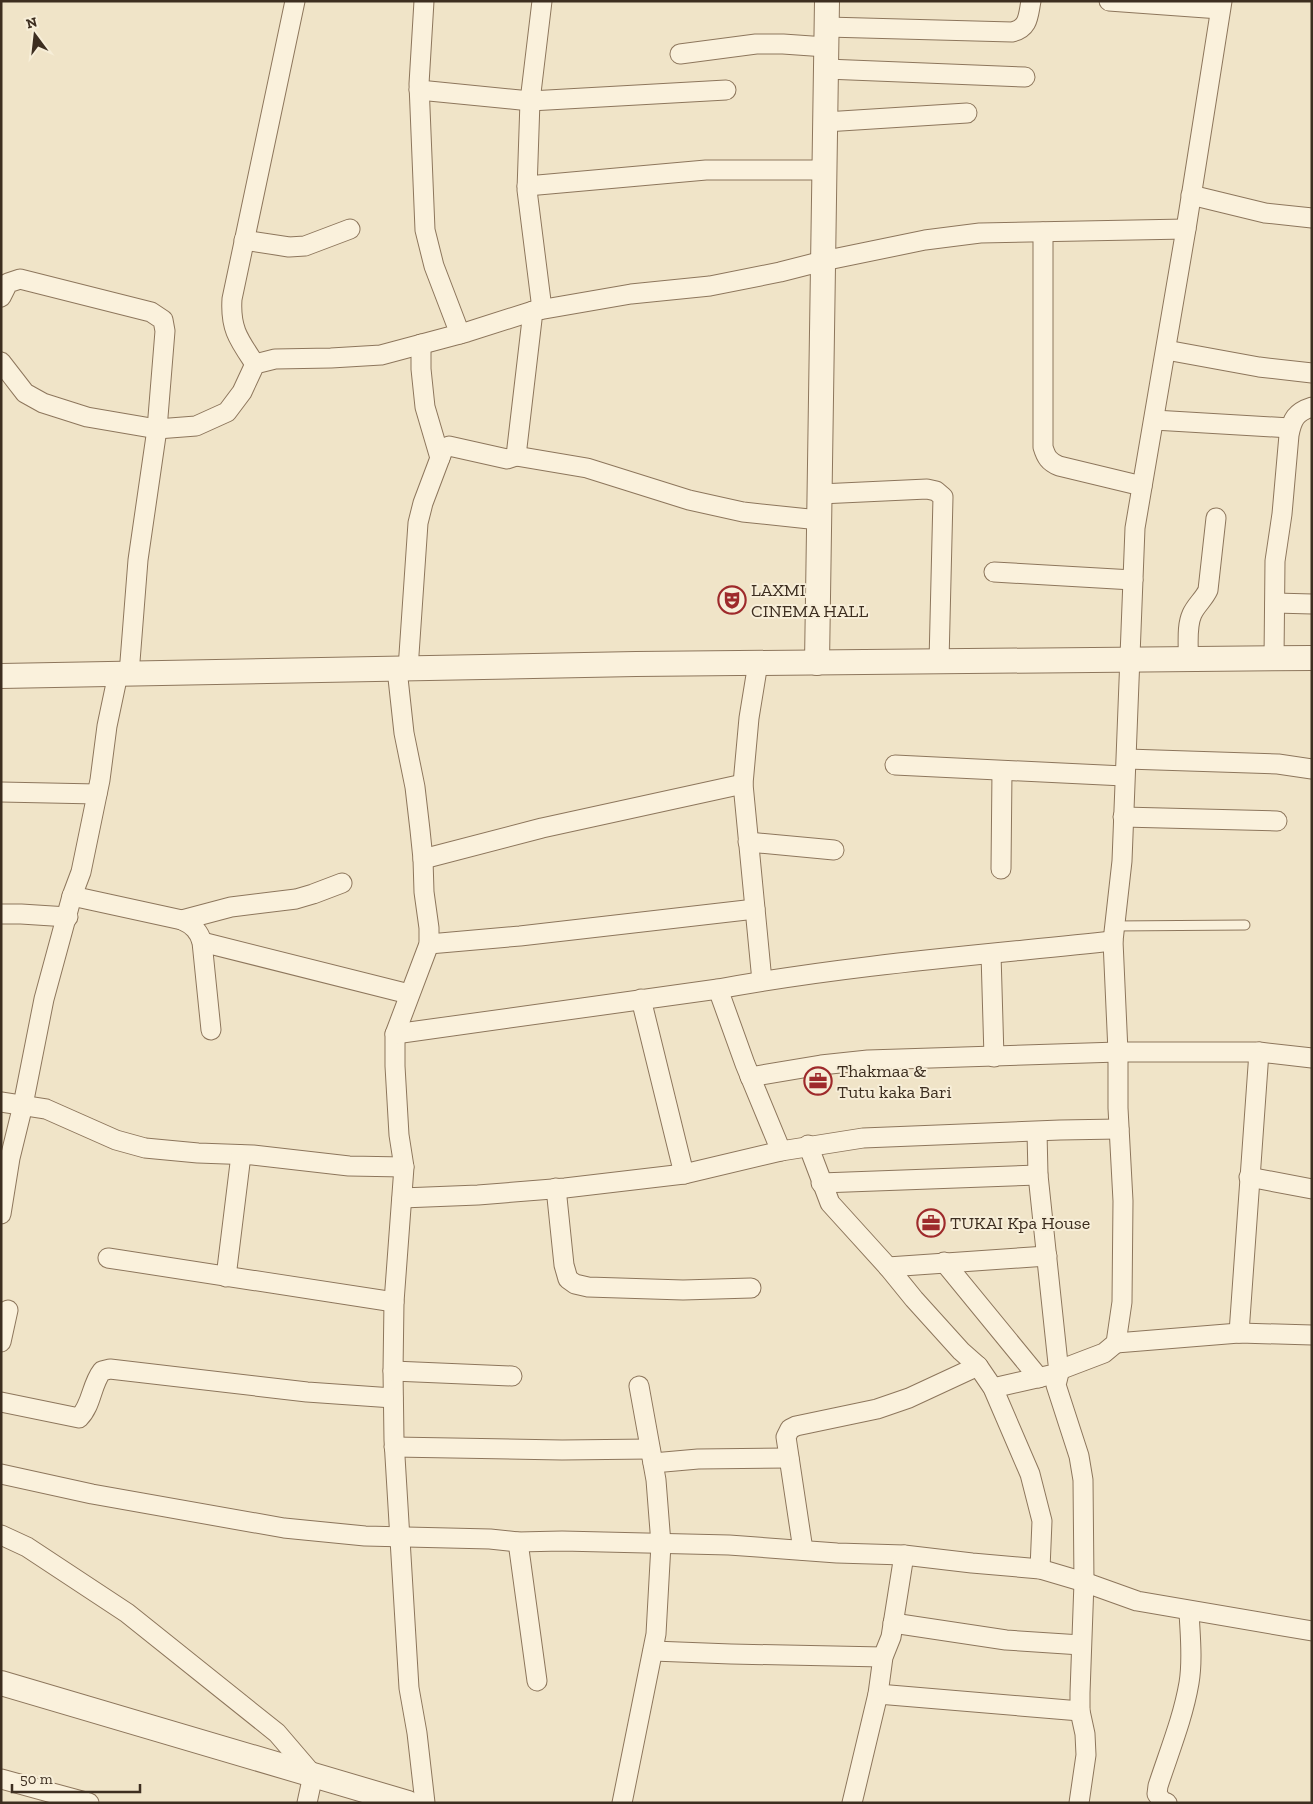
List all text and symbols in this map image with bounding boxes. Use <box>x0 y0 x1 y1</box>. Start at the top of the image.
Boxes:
north arrow <box>10 10 60 60</box>
text: N <box>24 13 39 33</box>
place label: LAXMI CINEMA HALL <box>751 579 868 622</box>
theatre icon: LAXMI CINEMA HALL <box>717 585 747 615</box>
place label: Thakmaa & Tutu kaka Bari <box>837 1060 951 1103</box>
office icon: Thakmaa & Tutu kaka Bari <box>803 1066 833 1096</box>
office icon: TUKAI Kpa House <box>916 1208 946 1238</box>
place label: TUKAI Kpa House <box>950 1212 1090 1234</box>
scale bar <box>12 1762 140 1794</box>
text: 50 m <box>20 1770 53 1788</box>

